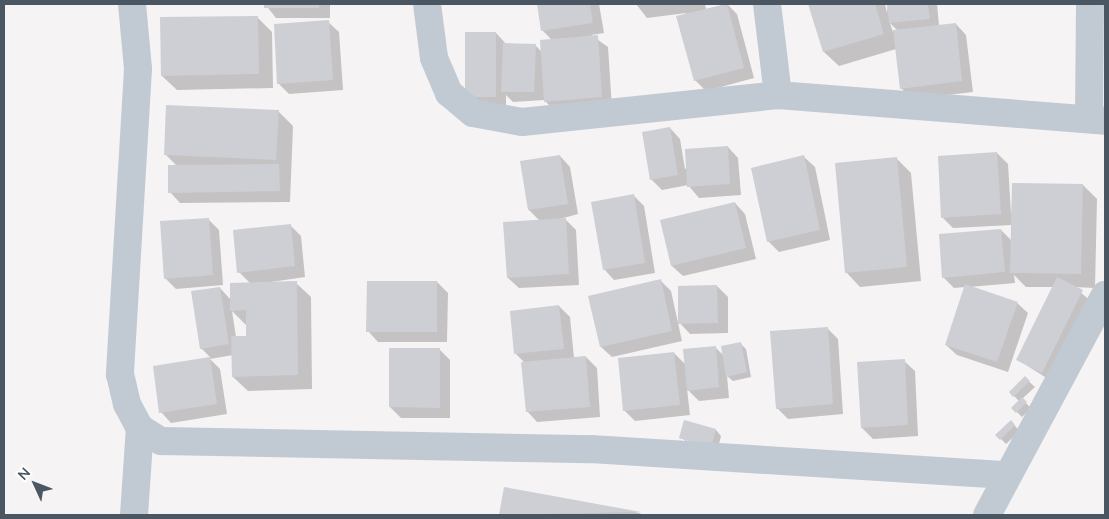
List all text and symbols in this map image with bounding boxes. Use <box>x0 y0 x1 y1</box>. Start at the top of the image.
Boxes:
north arrow <box>10 459 60 509</box>
text: N <box>14 464 34 484</box>

